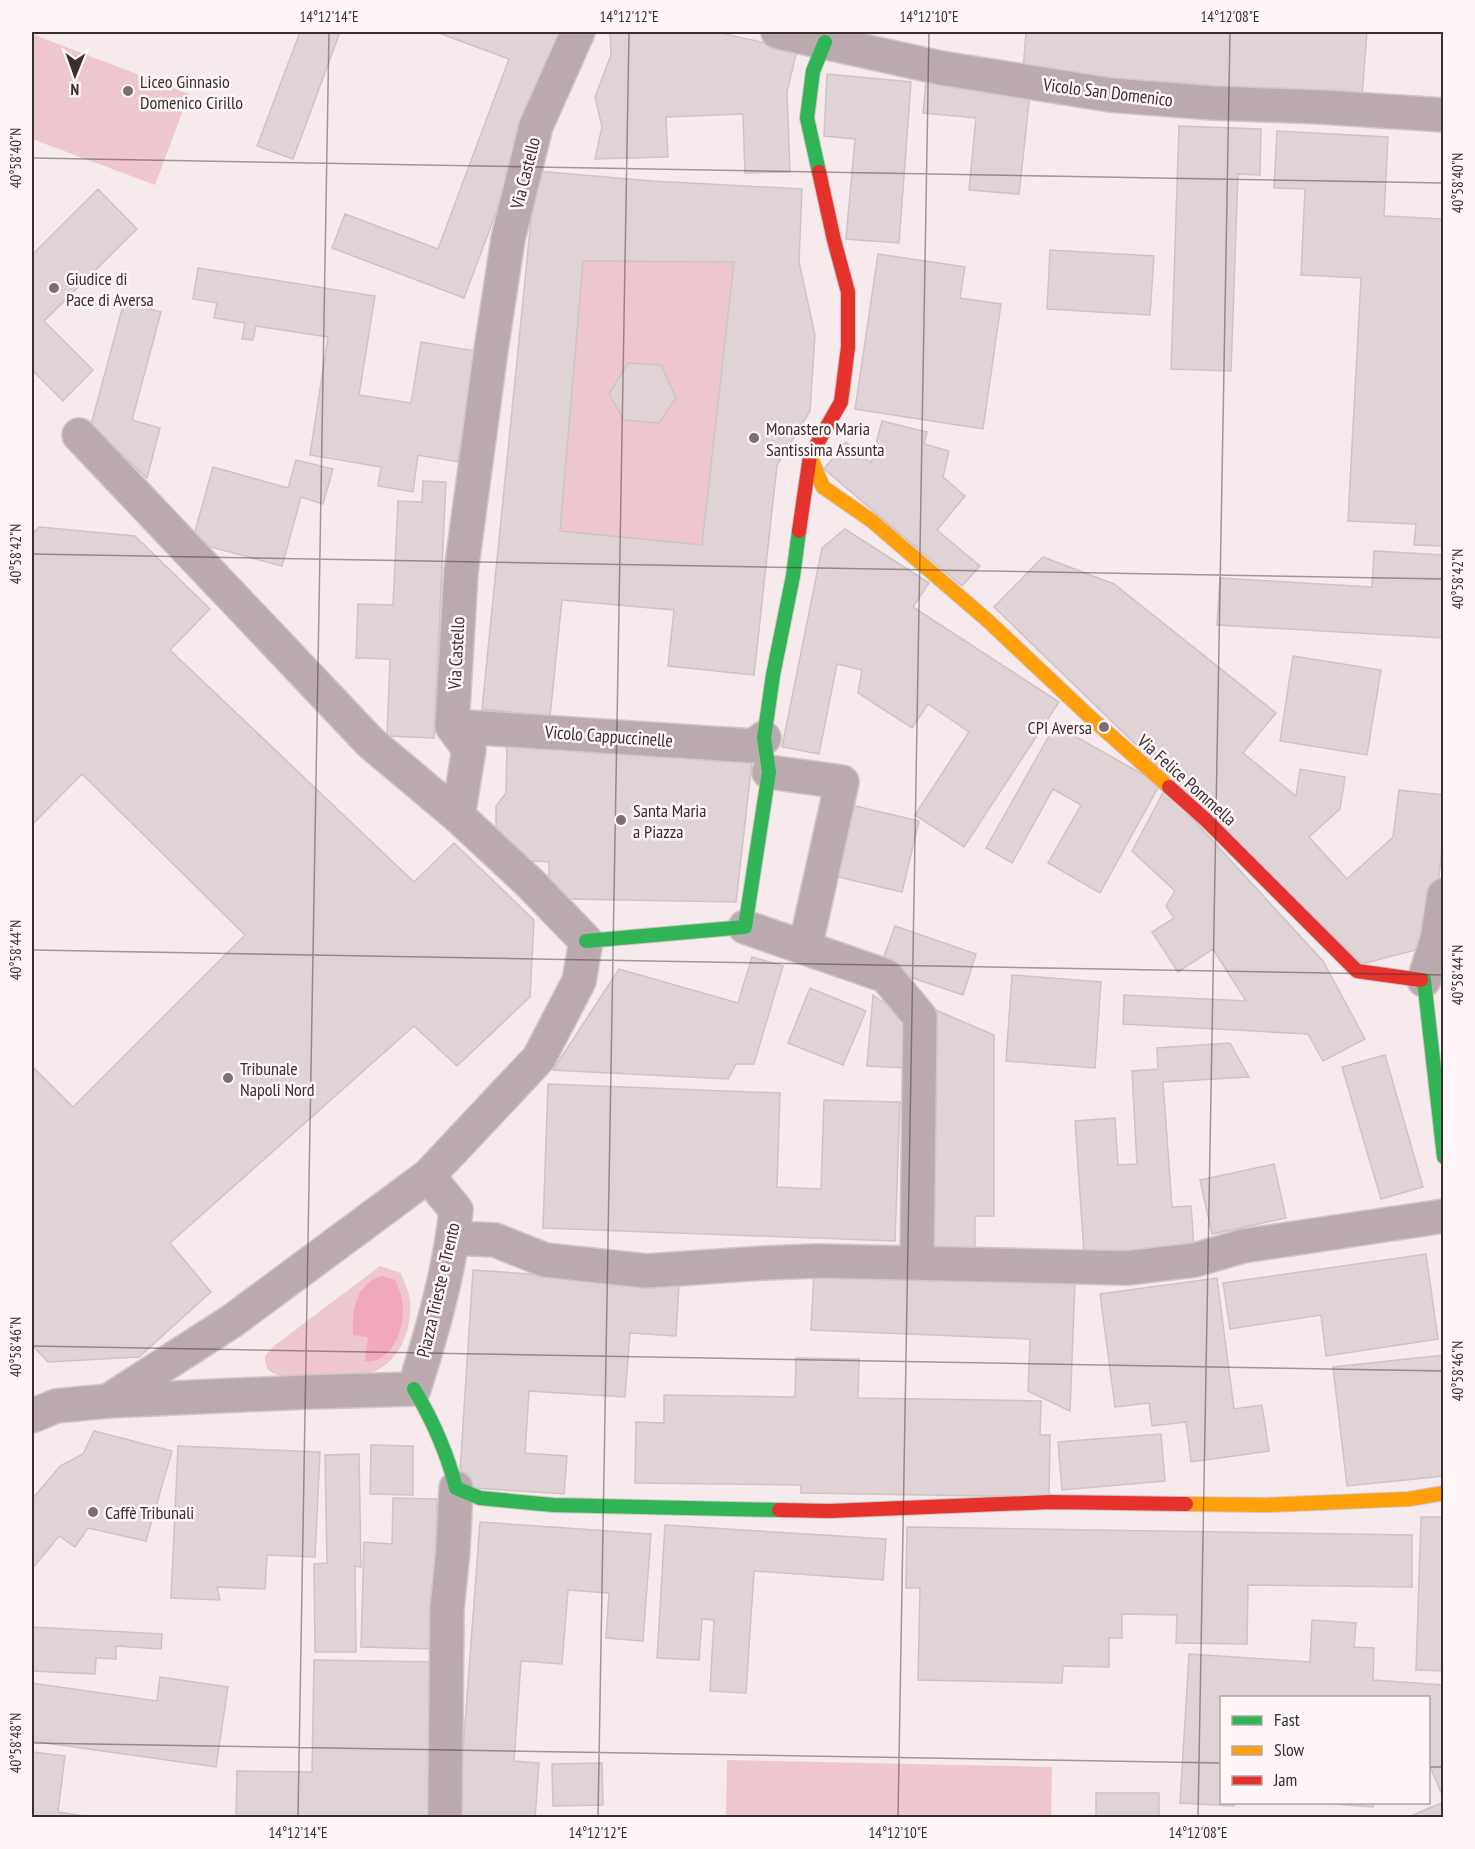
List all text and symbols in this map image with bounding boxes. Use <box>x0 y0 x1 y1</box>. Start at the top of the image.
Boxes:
text: 14°12'14"E <box>299 7 359 26</box>
text: 14°12'12"E <box>599 7 659 26</box>
text: 14°12'10"E <box>899 7 959 26</box>
text: 14°12'08"E <box>1200 7 1260 26</box>
north arrow <box>45 45 105 105</box>
place label: Liceo Ginnasio Domenico Cirillo <box>140 70 243 114</box>
street label: Vicolo San Domenico <box>1041 73 1174 111</box>
text: N <box>70 80 79 100</box>
marker: Liceo Ginnasio Domenico Cirillo <box>121 84 135 98</box>
text: 40°58'40"N <box>6 128 25 188</box>
street label: Via Castello <box>505 135 545 212</box>
text: 40°58'40"N <box>1448 153 1467 213</box>
place label: Giudice di Pace di Aversa <box>66 267 154 311</box>
marker: Giudice di Pace di Aversa <box>47 281 61 295</box>
place label: Monastero Maria Santissima Assunta <box>766 417 885 461</box>
marker: Monastero Maria Santissima Assunta <box>747 431 761 445</box>
text: 40°58'42"N <box>6 524 25 584</box>
text: 40°58'42"N <box>1448 549 1467 609</box>
street label: Via Castello <box>443 616 469 691</box>
place label: CPI Aversa <box>1028 716 1092 739</box>
street label: Vicolo Cappuccinelle <box>543 720 674 752</box>
marker: CPI Aversa <box>1097 720 1111 734</box>
street label: Via Felice Pommella <box>1132 729 1241 831</box>
place label: Santa Maria a Piazza <box>633 799 706 843</box>
marker: Santa Maria a Piazza <box>614 813 628 827</box>
text: 40°58'44"N <box>6 920 25 980</box>
text: 40°58'44"N <box>1448 945 1467 1005</box>
place label: Tribunale Napoli Nord <box>240 1057 315 1101</box>
marker: Tribunale Napoli Nord <box>221 1071 235 1085</box>
street label: Piazza Trieste e Trento <box>411 1220 465 1360</box>
text: 40°58'46"N <box>6 1317 25 1377</box>
text: 40°58'46"N <box>1448 1341 1467 1401</box>
place label: Caffè Tribunali <box>105 1501 194 1524</box>
marker: Caffè Tribunali <box>86 1505 100 1519</box>
legend <box>1220 1696 1430 1804</box>
text: Fast <box>1274 1708 1300 1731</box>
text: 40°58'48"N <box>6 1713 25 1773</box>
text: Slow <box>1274 1738 1305 1761</box>
text: Jam <box>1273 1768 1297 1791</box>
text: 14°12'14"E <box>268 1823 328 1842</box>
text: 14°12'12"E <box>568 1823 628 1842</box>
text: 14°12'10"E <box>868 1823 928 1842</box>
text: 14°12'08"E <box>1168 1823 1228 1842</box>

